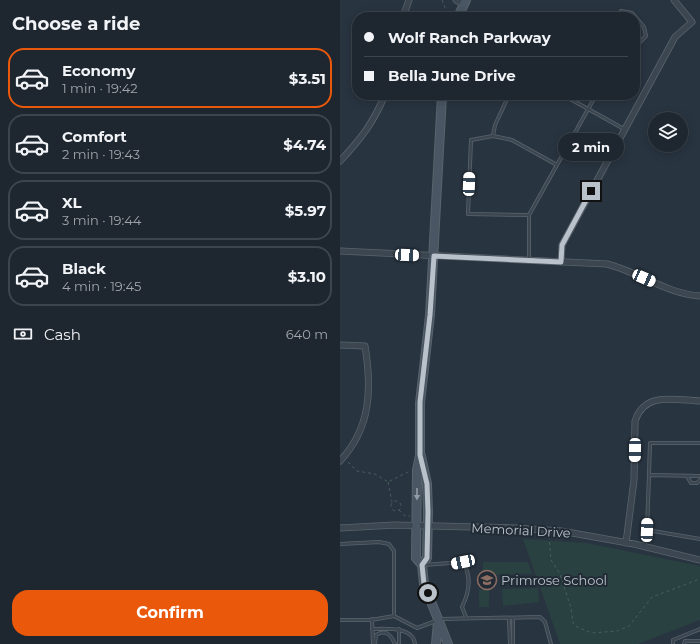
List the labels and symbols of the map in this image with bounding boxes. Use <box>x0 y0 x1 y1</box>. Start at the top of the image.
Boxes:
callout: 2 min <box>558 133 624 161</box>
car <box>463 172 475 196</box>
route end <box>582 182 600 200</box>
car <box>395 248 419 262</box>
car <box>631 268 657 288</box>
car <box>629 438 641 462</box>
one-way arrow <box>414 488 420 501</box>
car <box>641 518 653 542</box>
street label: Memorial Drive <box>471 519 571 541</box>
car <box>450 554 476 570</box>
school or university icon: Primrose School <box>476 569 498 591</box>
place label: Primrose School <box>501 572 607 588</box>
route start <box>419 584 437 602</box>

